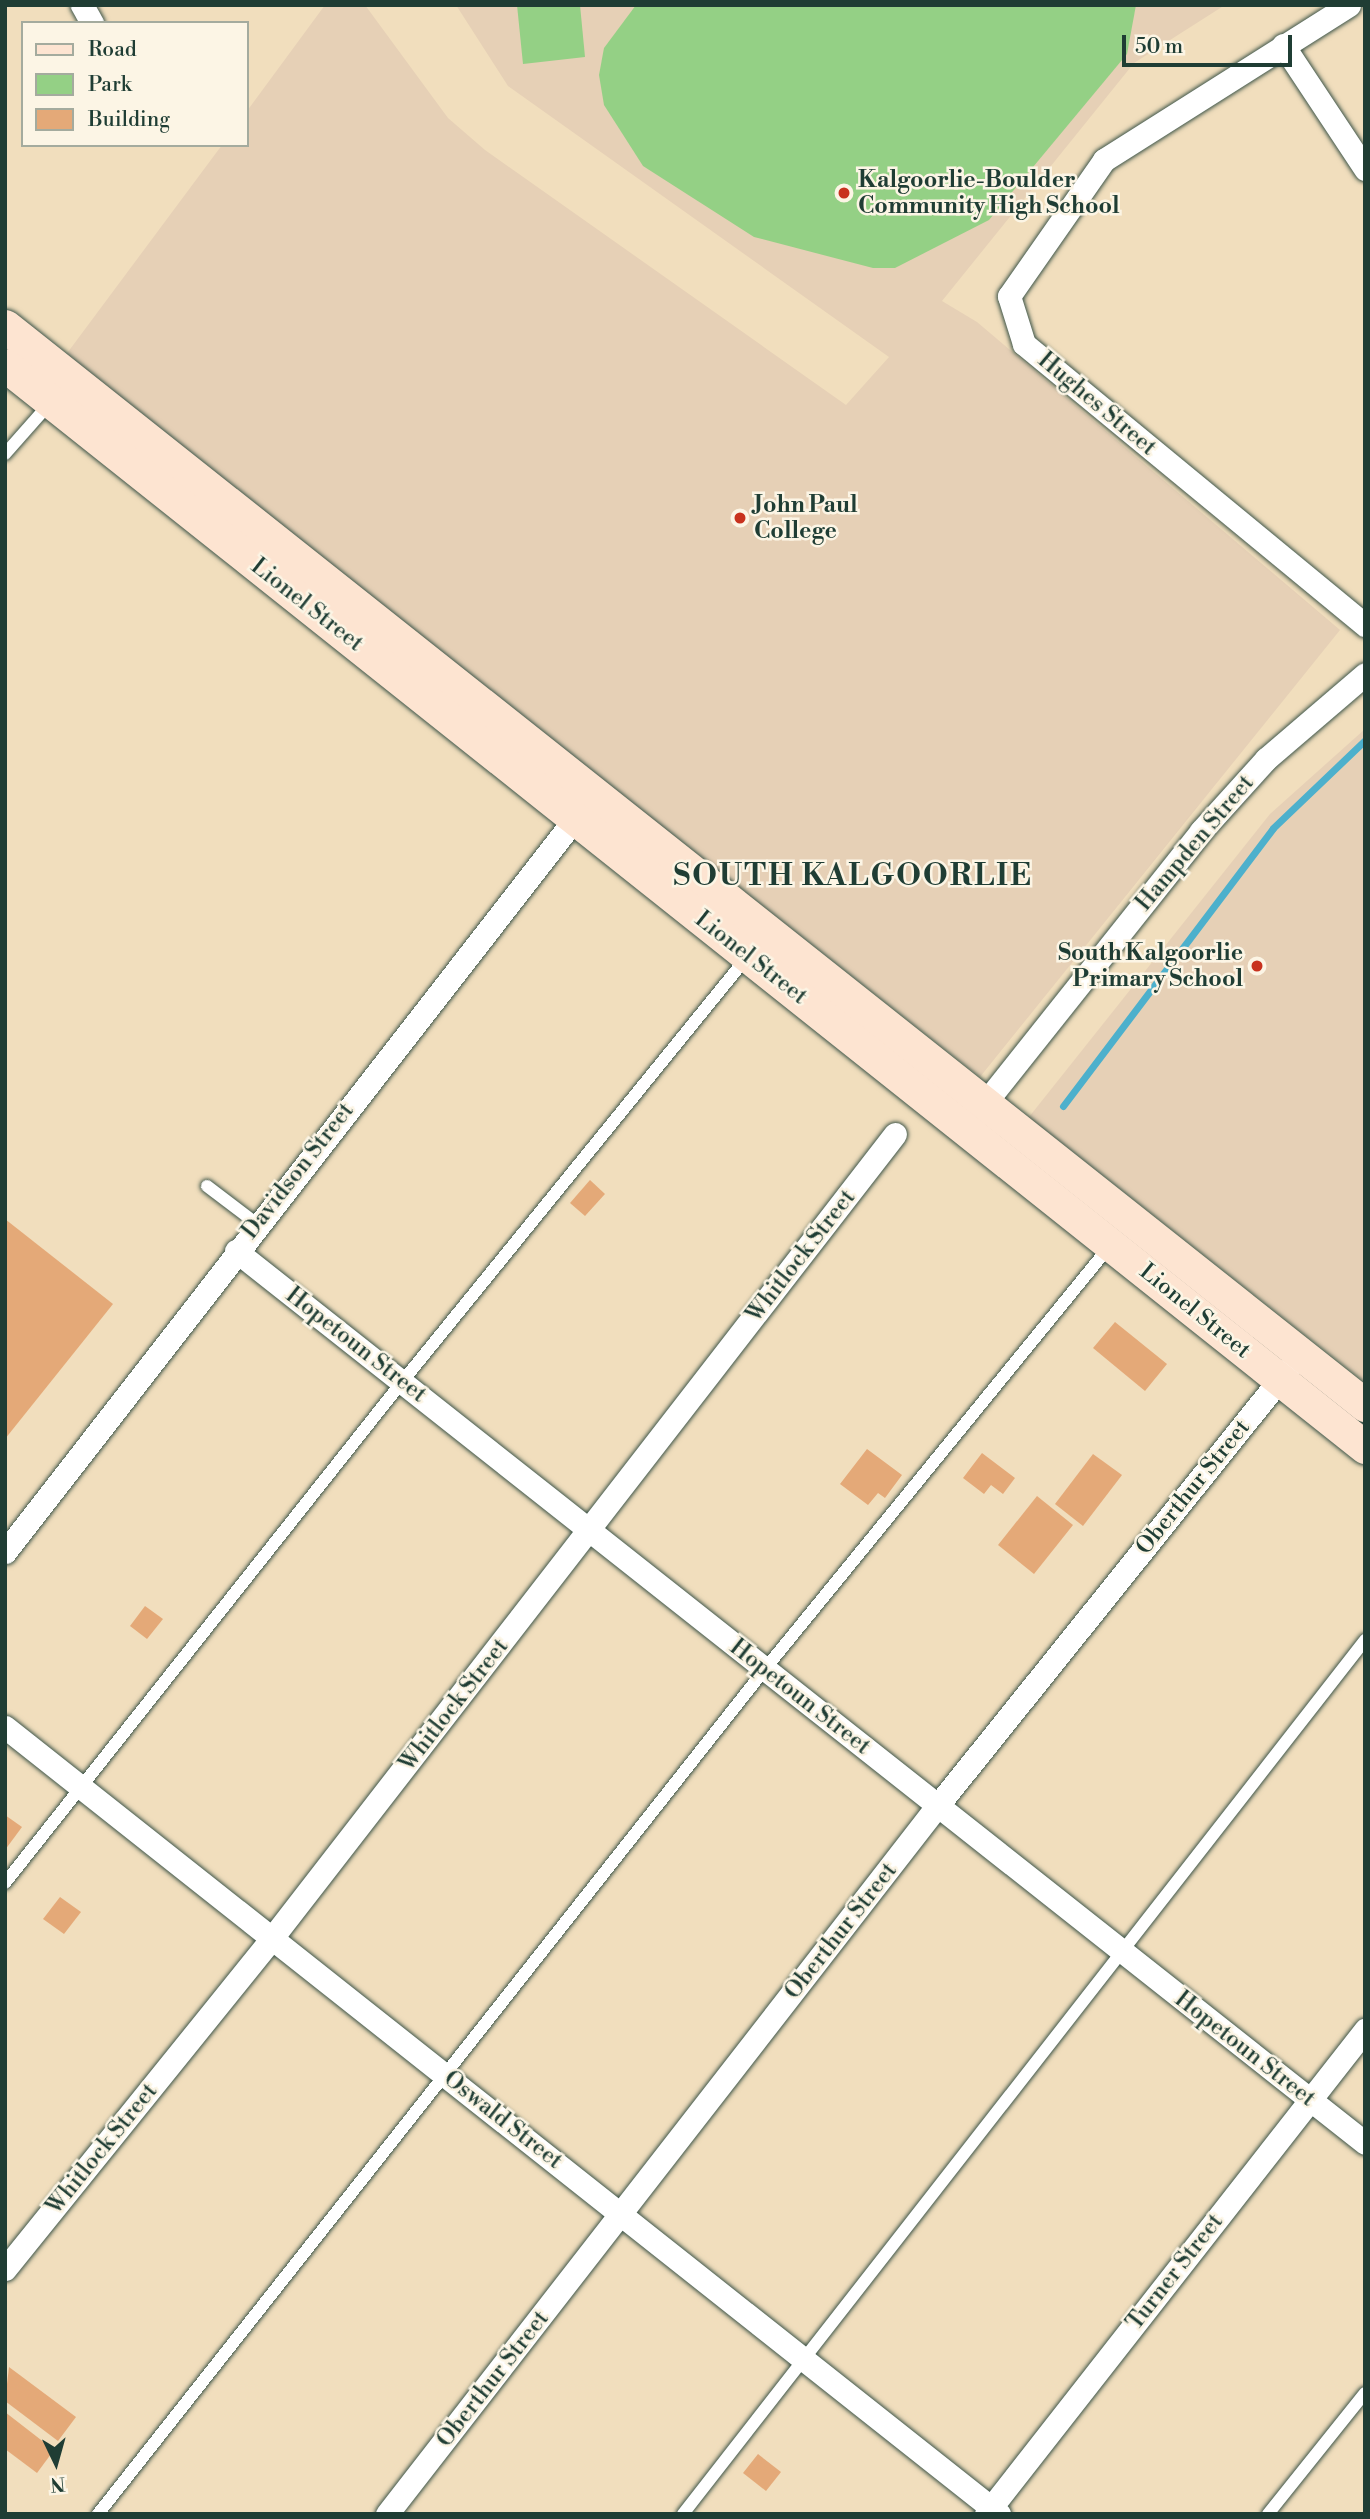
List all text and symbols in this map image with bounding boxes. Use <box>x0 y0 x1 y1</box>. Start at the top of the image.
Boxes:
legend <box>21 21 248 147</box>
scale bar <box>1125 21 1295 65</box>
text: 50 m <box>1135 34 1183 60</box>
text: Road <box>88 37 137 63</box>
text: Park <box>88 72 132 98</box>
text: Building <box>88 107 170 133</box>
place label: Kalgoorlie-Boulder Community High School <box>858 166 1120 220</box>
marker: Kalgoorlie-Boulder Community High School <box>836 185 852 201</box>
street label: Hughes Street <box>1032 346 1162 462</box>
place label: John Paul College <box>754 491 858 545</box>
marker: John Paul College <box>732 510 748 526</box>
street label: Lionel Street <box>245 553 369 657</box>
street label: Hampden Street <box>1130 769 1260 917</box>
district label: SOUTH KALGOORLIE <box>675 858 1031 894</box>
street label: Lionel Street <box>689 906 813 1010</box>
place label: South Kalgoorlie Primary School <box>1058 939 1243 993</box>
marker: South Kalgoorlie Primary School <box>1249 958 1265 974</box>
street label: Davidson Street <box>236 1097 360 1245</box>
street label: Whitlock Street <box>741 1184 861 1328</box>
street label: Lionel Street <box>1134 1258 1256 1364</box>
street label: Hopetoun Street <box>280 1281 432 1409</box>
street label: Oberthur Street <box>1130 1414 1256 1560</box>
street label: Whitlock Street <box>394 1633 514 1777</box>
street label: Hopetoun Street <box>724 1633 876 1761</box>
street label: Oberthur Street <box>779 1857 903 2005</box>
street label: Hopetoun Street <box>1169 1985 1321 2113</box>
street label: Oswald Street <box>438 2065 568 2175</box>
street label: Whitlock Street <box>41 2078 163 2220</box>
street label: Turner Street <box>1121 2208 1229 2336</box>
street label: Oberthur Street <box>431 2305 555 2453</box>
north arrow <box>21 2428 91 2498</box>
text: N <box>49 2471 66 2497</box>

